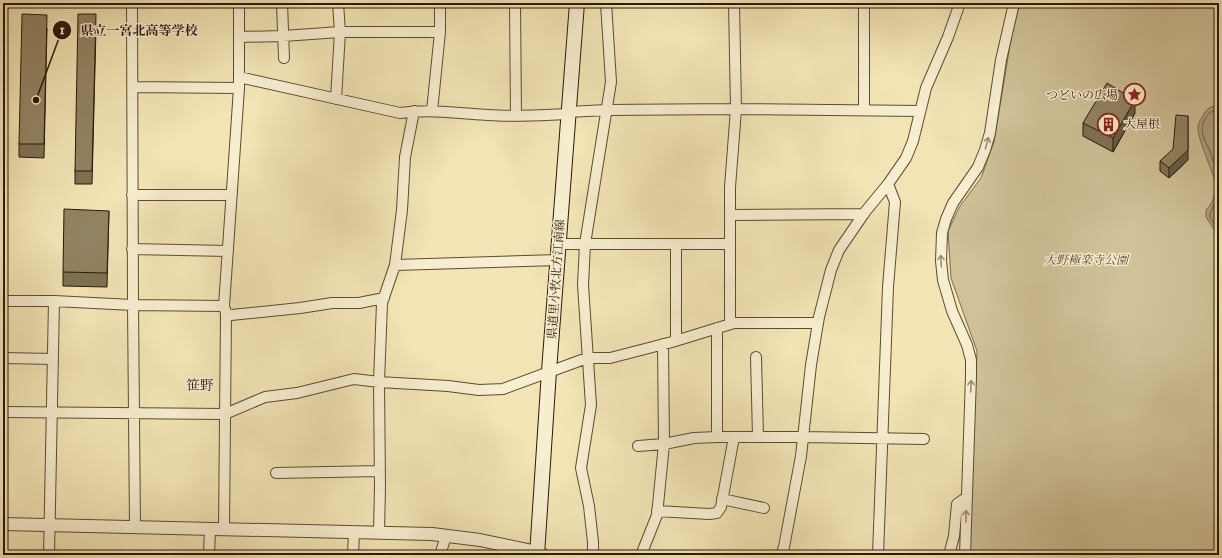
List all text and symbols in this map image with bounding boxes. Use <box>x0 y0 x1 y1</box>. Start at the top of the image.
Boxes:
callout: 県立一宮北高等学校 <box>52 18 205 43</box>
text: 1 <box>60 23 65 37</box>
text: 県立一宮北高等学校 <box>80 23 198 39</box>
place icon: つどいの広場 <box>1121 82 1147 108</box>
place label: つどいの広場 <box>1046 88 1118 102</box>
building icon: 大屋根 <box>1096 111 1122 137</box>
place label: 大屋根 <box>1124 117 1160 131</box>
one-way arrow <box>984 137 991 150</box>
street label: 県道里小牧北方江南線 <box>545 219 567 339</box>
park label: 大野極楽寺公園 <box>1044 253 1130 267</box>
one-way arrow <box>938 255 945 268</box>
district label: 笹野 <box>186 377 214 394</box>
one-way arrow <box>967 380 974 393</box>
one-way arrow <box>962 510 970 523</box>

